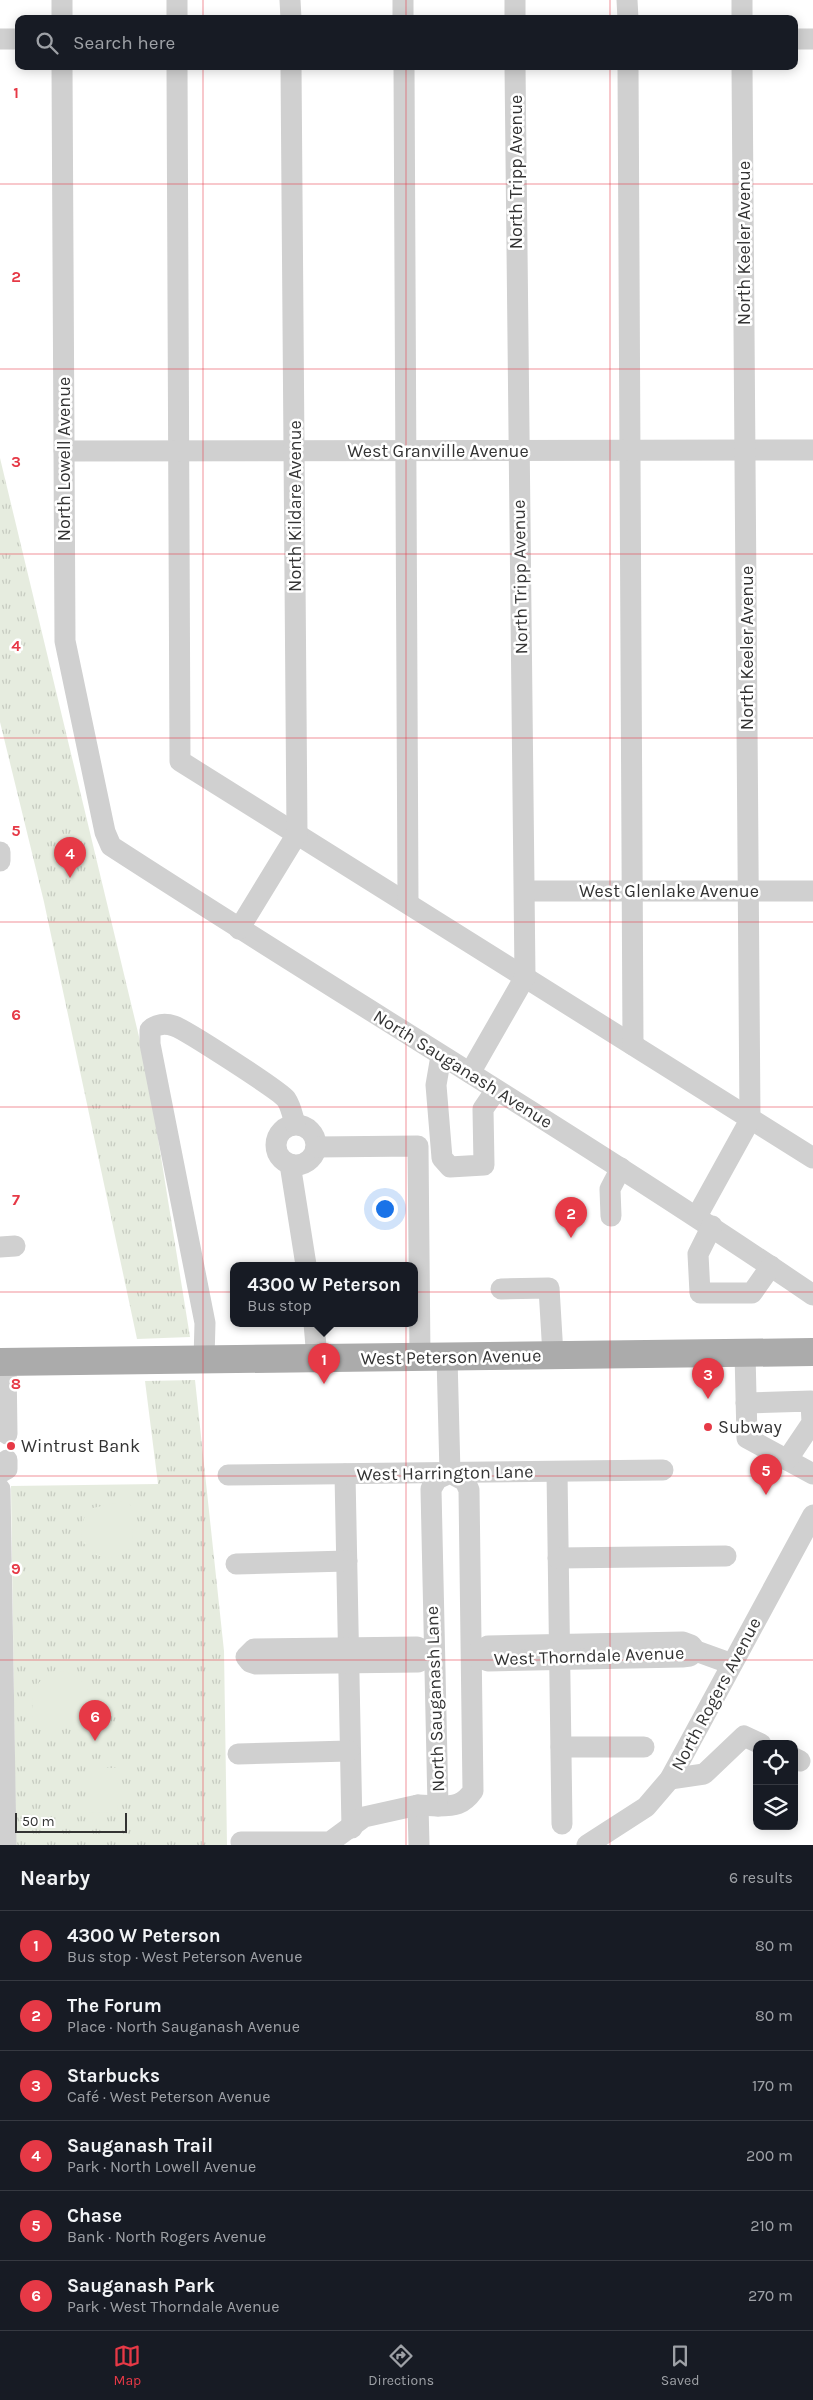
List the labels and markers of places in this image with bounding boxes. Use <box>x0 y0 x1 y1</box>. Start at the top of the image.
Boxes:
pin: 4 <box>54 837 86 878</box>
pin: 2 <box>555 1197 587 1238</box>
pin: 1 <box>308 1343 340 1384</box>
pin: 3 <box>692 1358 724 1399</box>
place label: Subway <box>718 1416 782 1438</box>
marker: Subway <box>702 1421 714 1433</box>
place label: Wintrust Bank <box>21 1435 140 1457</box>
marker: Wintrust Bank <box>5 1440 17 1452</box>
pin: 5 <box>750 1454 782 1495</box>
pin: 6 <box>79 1700 111 1741</box>

